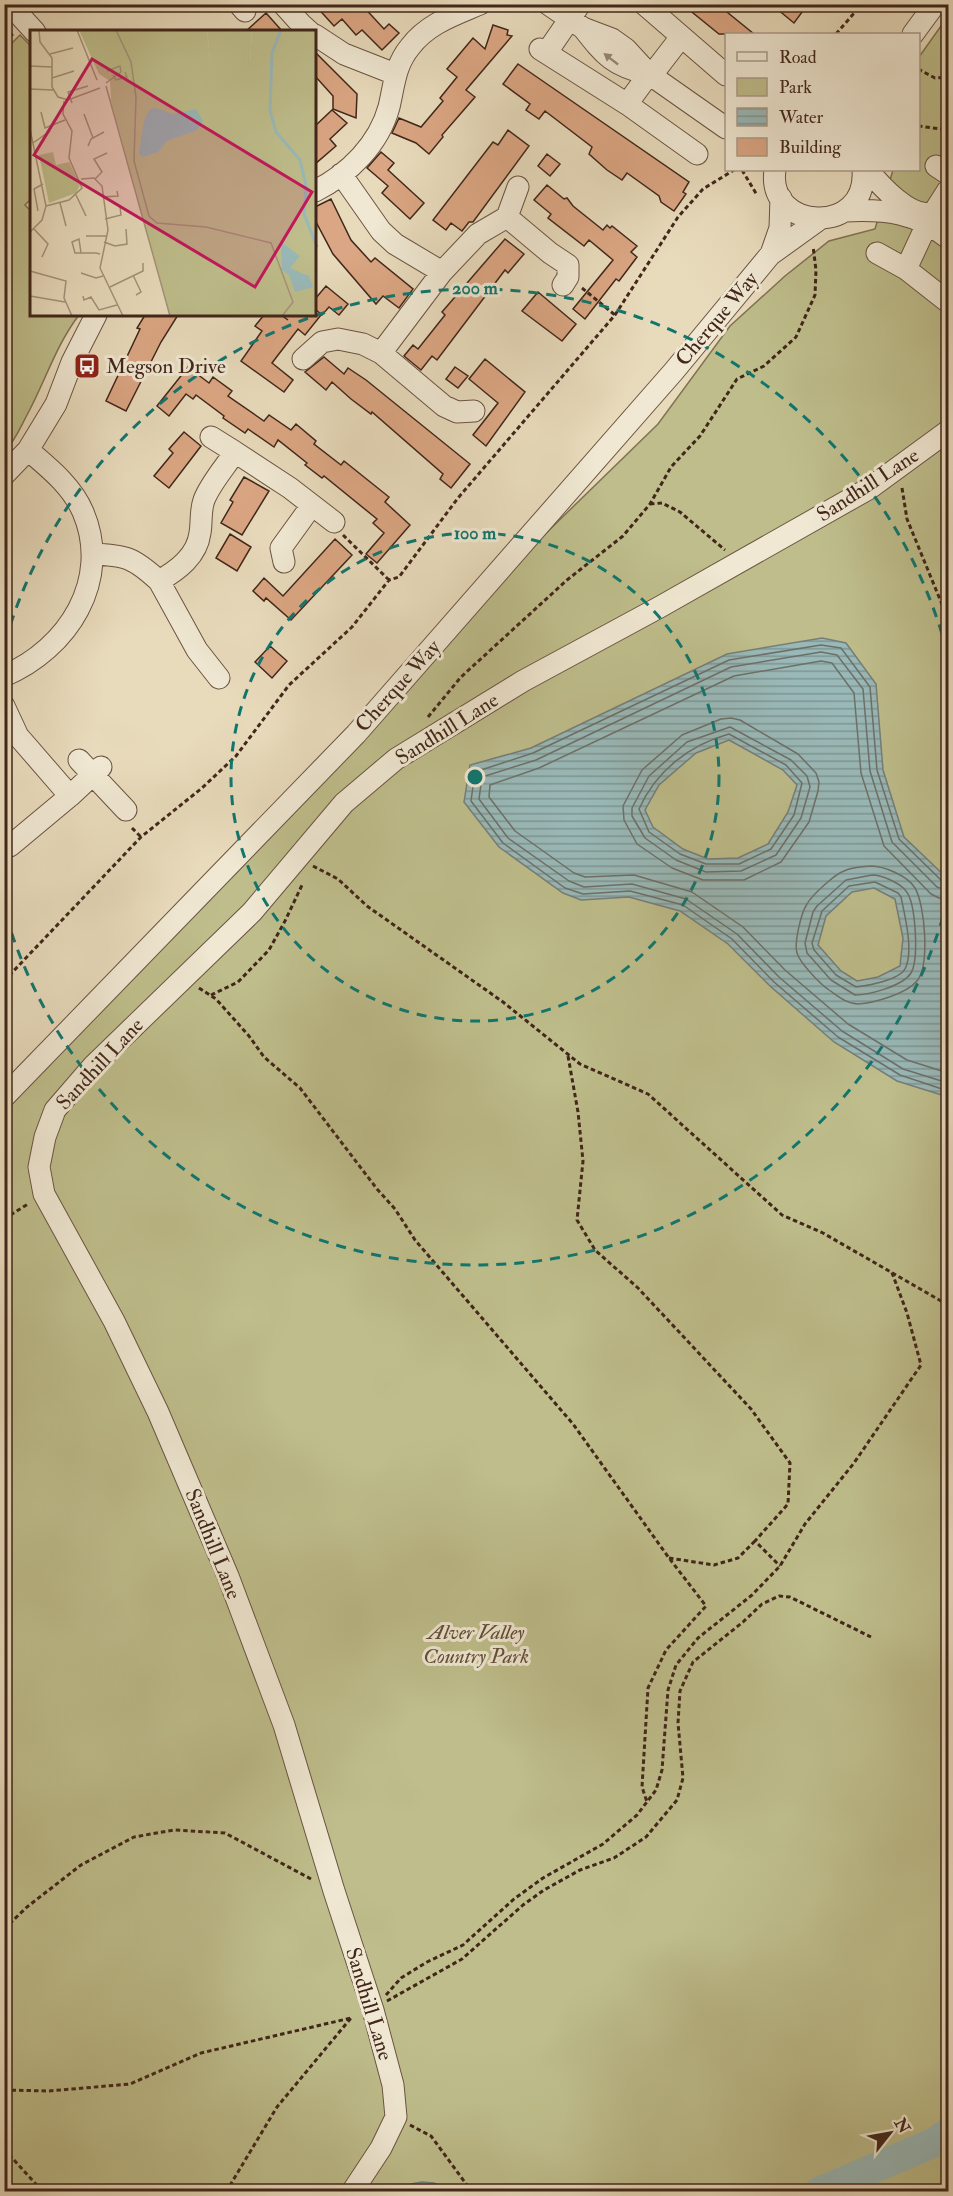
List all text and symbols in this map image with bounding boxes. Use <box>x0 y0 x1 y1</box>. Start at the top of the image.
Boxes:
inset map <box>30 30 316 316</box>
legend <box>725 33 920 171</box>
text: Road <box>779 46 817 69</box>
one-way arrow <box>603 53 619 65</box>
text: Park <box>779 76 812 99</box>
text: Water <box>778 106 823 129</box>
text: Building <box>779 136 842 159</box>
street label: Cherque Way <box>670 266 765 372</box>
text: 200 m <box>452 277 499 300</box>
bus stop icon: Megson Drive <box>72 351 102 381</box>
place label: Megson Drive <box>106 353 226 380</box>
street label: Sandhill Lane <box>812 442 924 528</box>
text: 100 m <box>454 522 497 545</box>
street label: Cherque Way <box>349 634 447 738</box>
street label: Sandhill Lane <box>390 687 504 771</box>
centre of rings <box>465 767 485 787</box>
street label: Sandhill Lane <box>50 1012 150 1116</box>
street label: Sandhill Lane <box>179 1485 247 1603</box>
park label: Alver Valley Country Park <box>423 1619 529 1670</box>
street label: Sandhill Lane <box>339 1944 399 2064</box>
north arrow <box>860 2103 920 2163</box>
text: N <box>889 2114 915 2138</box>

